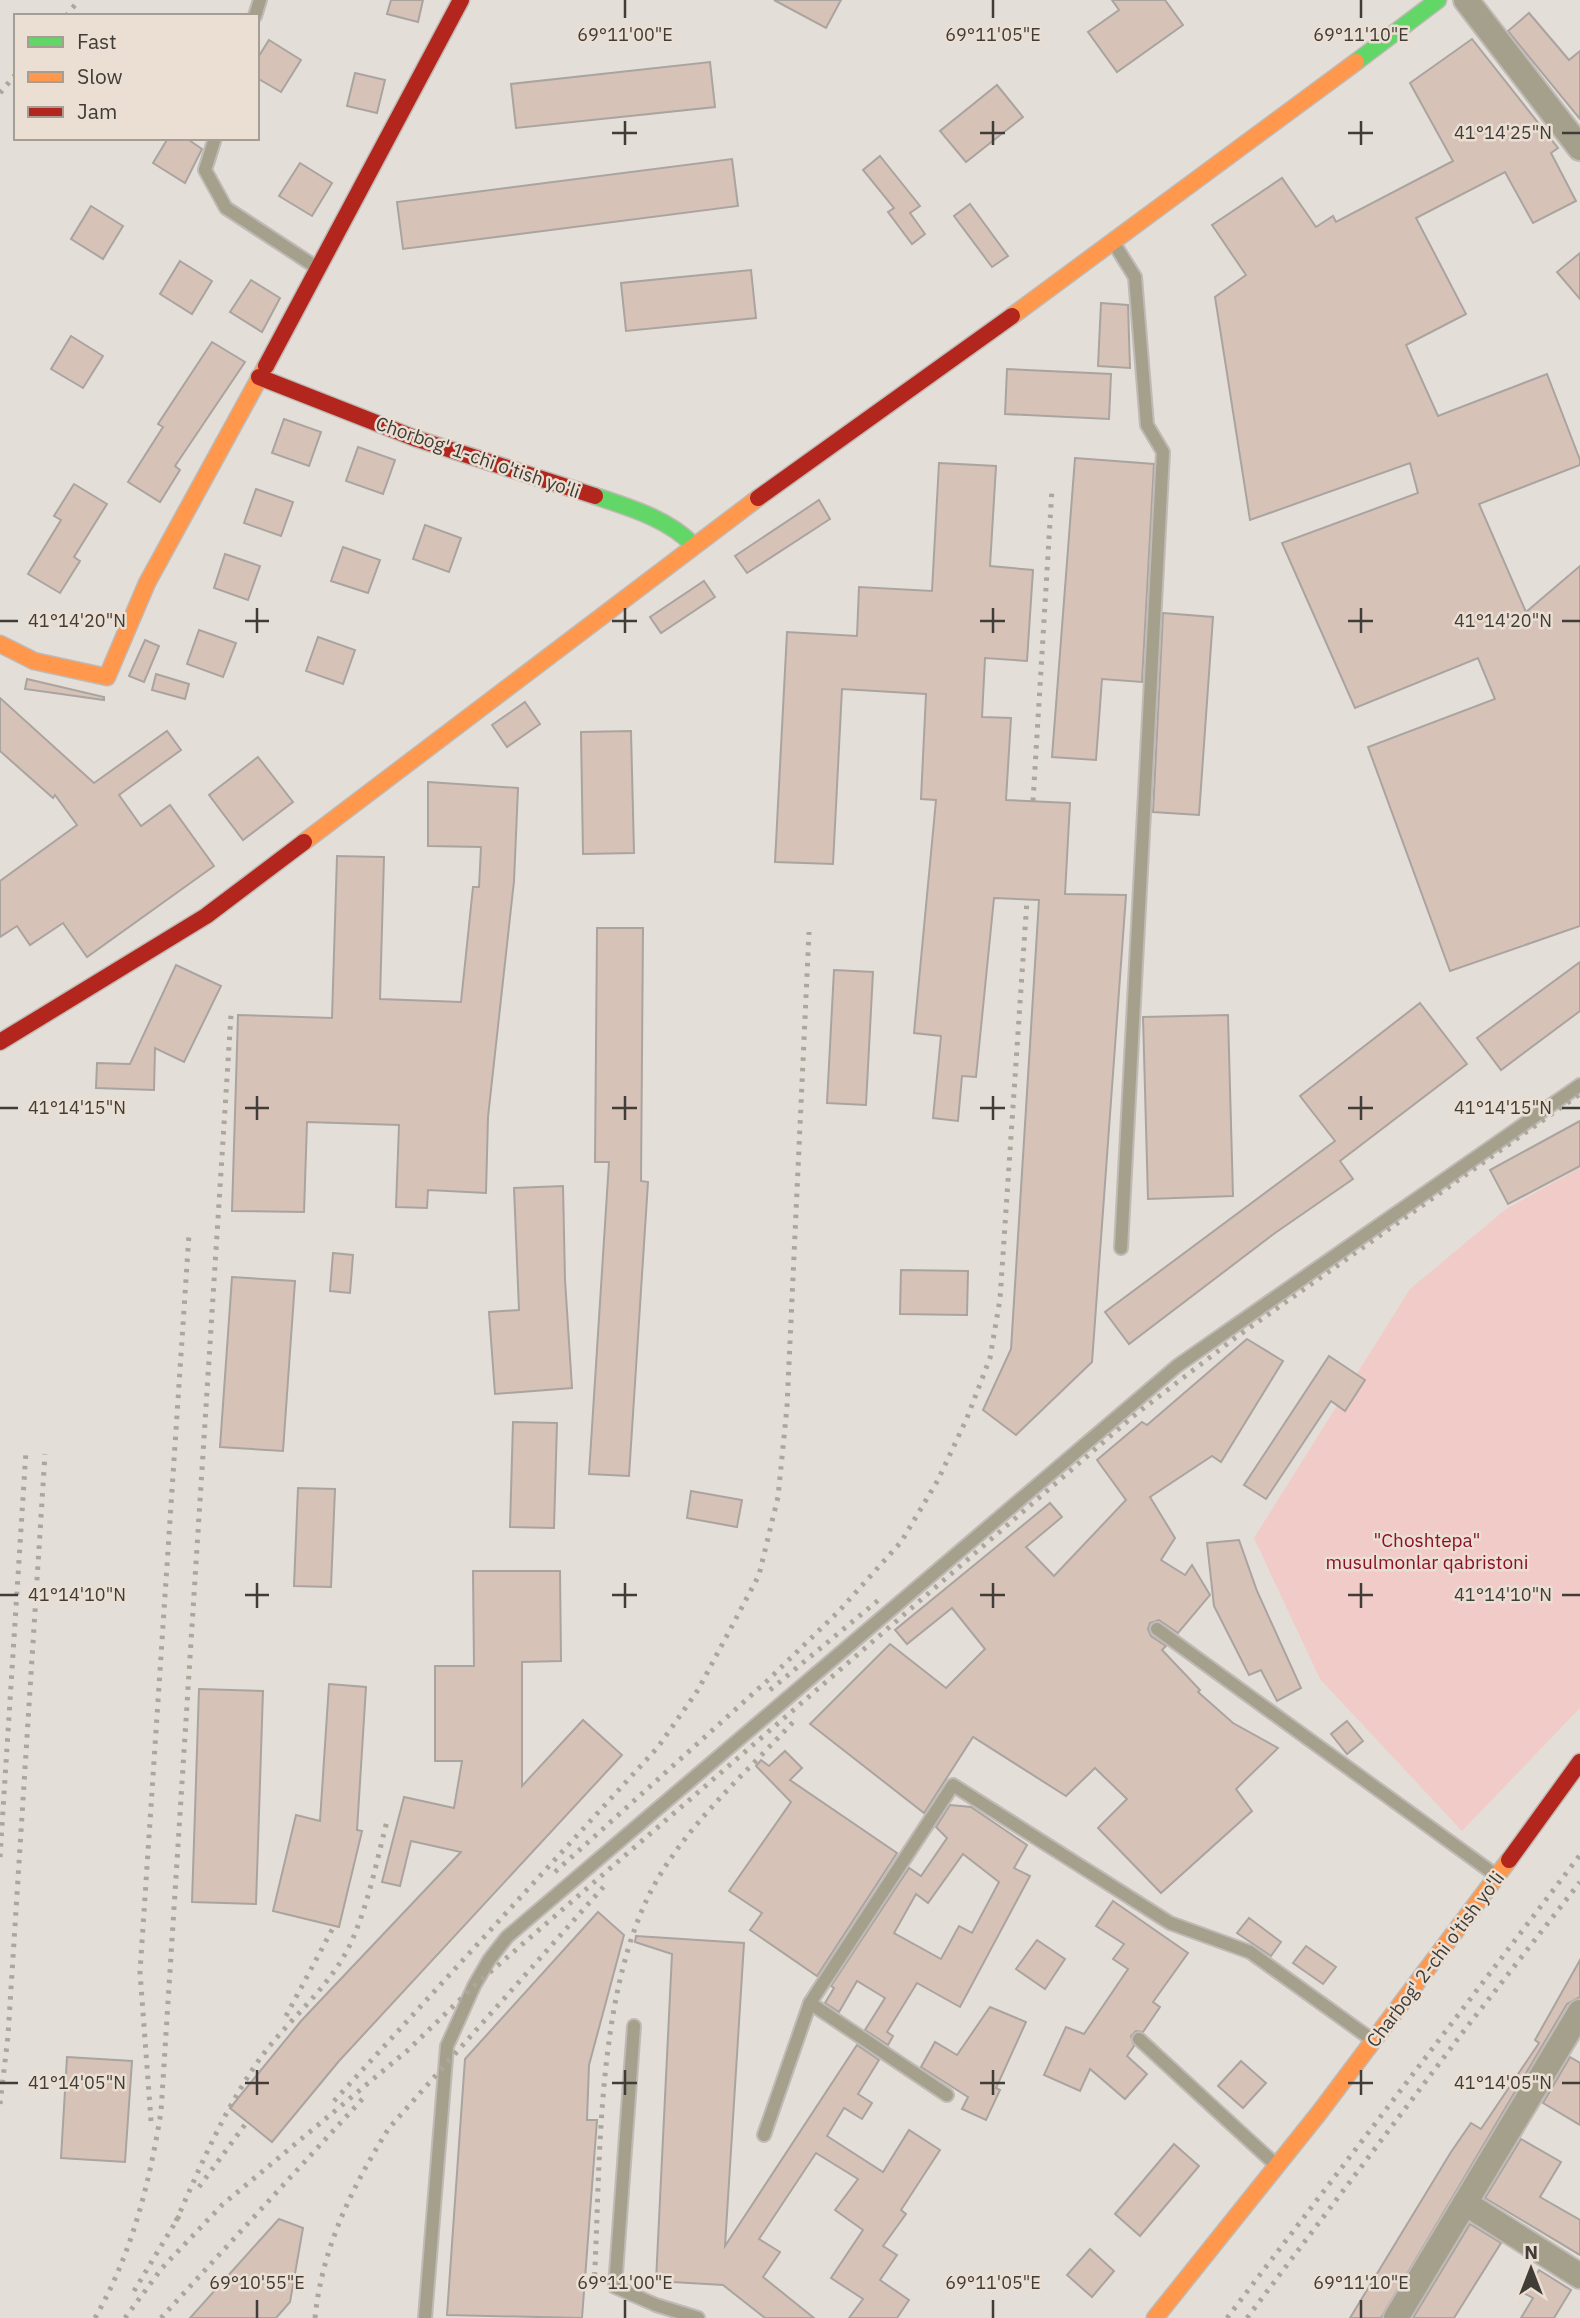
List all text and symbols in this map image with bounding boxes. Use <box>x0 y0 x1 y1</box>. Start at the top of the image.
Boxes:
legend <box>14 14 259 140</box>
text: 69°11'00"E <box>577 23 673 46</box>
text: 69°11'05"E <box>945 23 1041 46</box>
text: 69°11'10"E <box>1313 23 1409 46</box>
text: Fast <box>77 27 117 55</box>
text: Slow <box>77 62 123 90</box>
text: Jam <box>77 97 117 125</box>
text: 41°14'25"N <box>1454 121 1552 144</box>
street label: Chorbog' 1-chi o'tish yo'li <box>373 411 583 503</box>
text: 41°14'20"N <box>28 609 126 632</box>
text: 41°14'20"N <box>1454 609 1552 632</box>
text: 41°14'15"N <box>28 1096 126 1119</box>
text: 41°14'15"N <box>1454 1096 1552 1119</box>
park label: "Choshtepa" musulmonlar qabristoni <box>1325 1528 1529 1574</box>
text: 41°14'10"N <box>28 1583 126 1606</box>
text: 41°14'10"N <box>1454 1583 1552 1606</box>
street label: Charbog' 2-chi o'tish yo'li <box>1361 1866 1509 2052</box>
text: 41°14'05"N <box>28 2071 126 2094</box>
text: 41°14'05"N <box>1454 2071 1552 2094</box>
north arrow <box>1496 2234 1566 2304</box>
text: N <box>1524 2240 1538 2264</box>
text: 69°10'55"E <box>209 2271 305 2294</box>
text: 69°11'00"E <box>577 2271 673 2294</box>
text: 69°11'05"E <box>945 2271 1041 2294</box>
text: 69°11'10"E <box>1313 2271 1409 2294</box>

